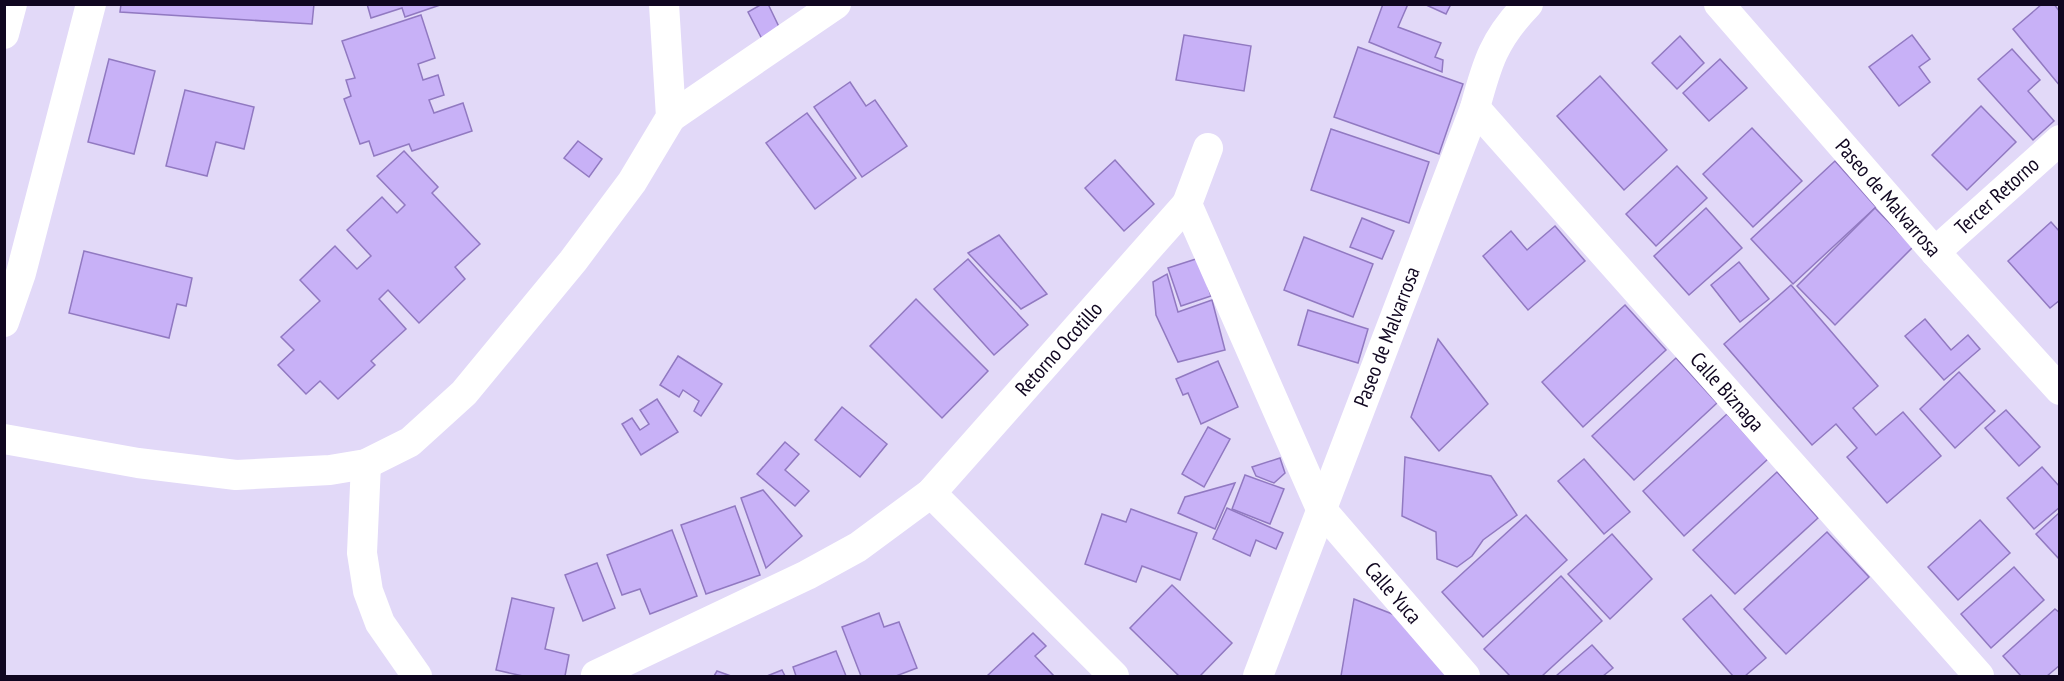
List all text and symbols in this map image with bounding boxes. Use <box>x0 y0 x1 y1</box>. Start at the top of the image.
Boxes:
street label: Paseo de Malvarrosa <box>1830 133 1947 262</box>
street label: Tercer Retorno <box>1949 151 2044 241</box>
street label: Paseo de Malvarrosa <box>1347 263 1426 411</box>
street label: Retorno Ocotillo <box>1009 296 1108 402</box>
street label: Calle Biznaga <box>1685 346 1770 437</box>
street label: Calle Yuca <box>1359 556 1428 629</box>

